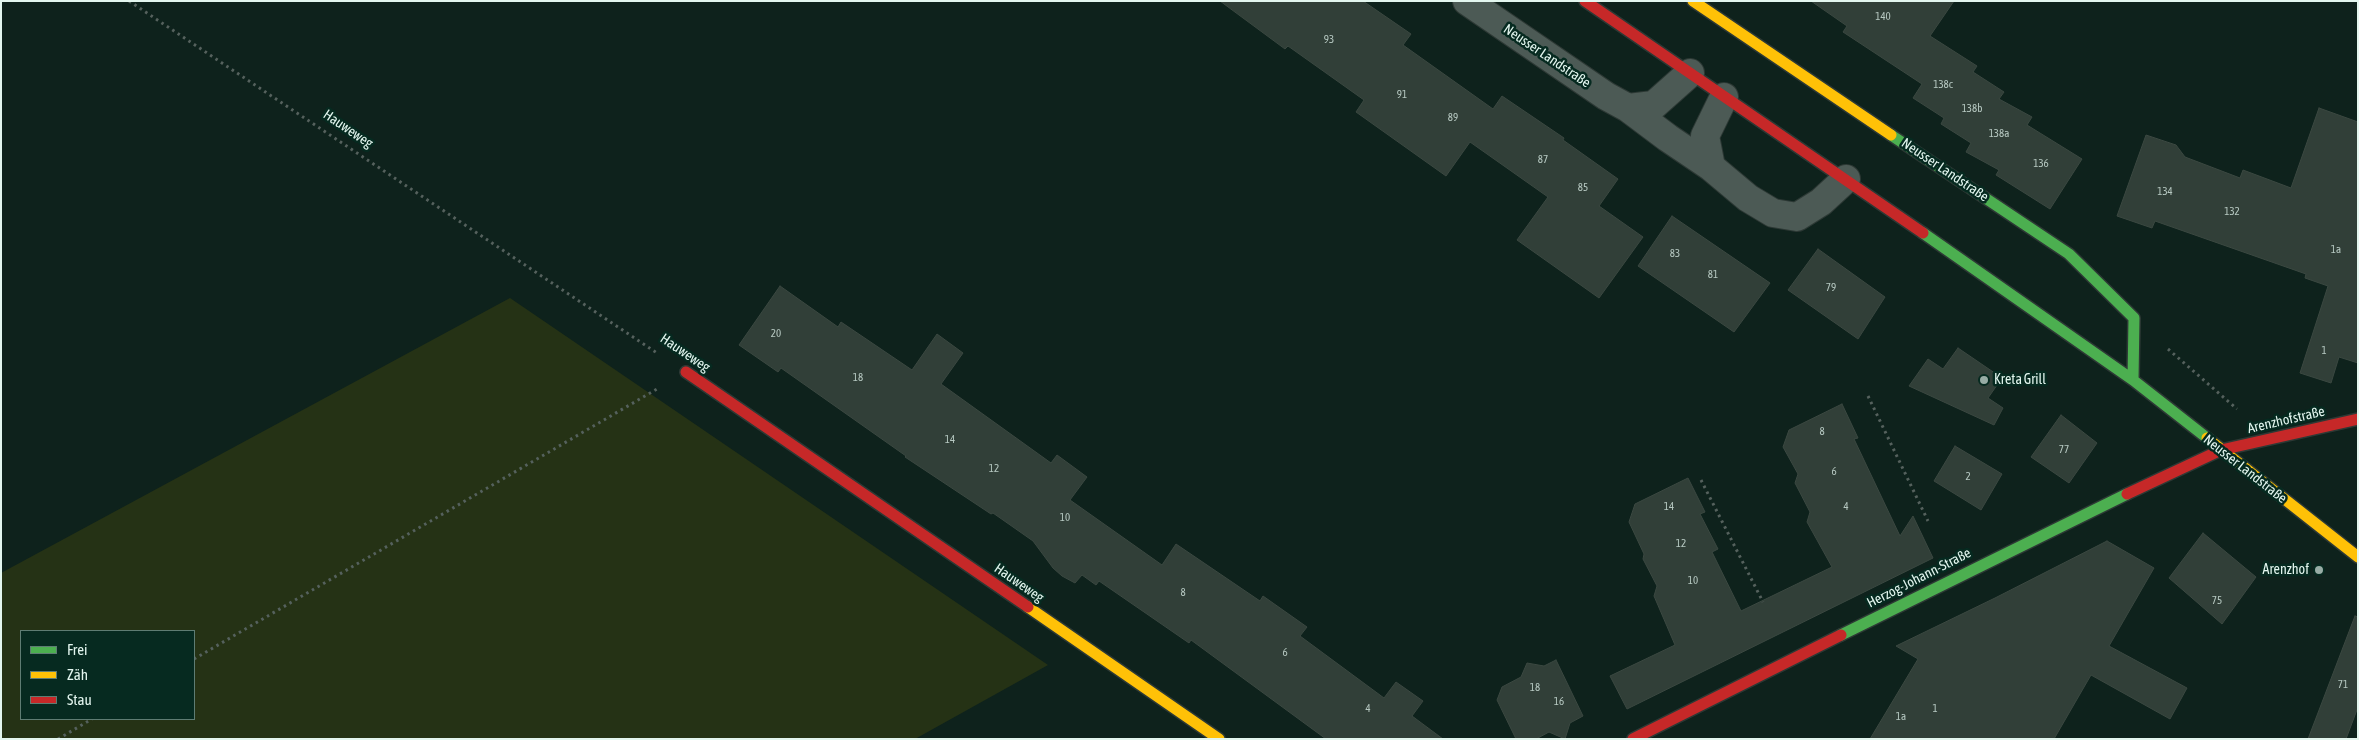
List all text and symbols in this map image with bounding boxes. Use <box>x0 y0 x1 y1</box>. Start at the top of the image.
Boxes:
house number: 140 <box>1875 10 1891 24</box>
street label: Neusser Landstraße <box>1500 21 1594 91</box>
house number: 93 <box>1324 33 1334 47</box>
house number: 138c <box>1933 78 1953 92</box>
house number: 91 <box>1397 88 1407 102</box>
house number: 138b <box>1962 102 1982 116</box>
street label: Hauweweg <box>320 106 376 152</box>
house number: 89 <box>1448 111 1458 125</box>
house number: 138a <box>1989 127 2009 141</box>
street label: Neusser Landstraße <box>1898 135 1992 205</box>
house number: 87 <box>1538 153 1548 167</box>
house number: 136 <box>2033 157 2049 171</box>
house number: 85 <box>1578 181 1588 195</box>
house number: 134 <box>2157 185 2173 199</box>
house number: 132 <box>2224 205 2240 219</box>
house number: 1a <box>2331 243 2341 257</box>
house number: 83 <box>1670 247 1680 261</box>
house number: 81 <box>1708 268 1718 282</box>
house number: 79 <box>1826 281 1836 295</box>
house number: 20 <box>771 327 781 341</box>
street label: Hauweweg <box>657 330 713 376</box>
house number: 1 <box>2321 344 2327 358</box>
house number: 18 <box>853 371 863 385</box>
place label: Kreta Grill <box>1994 372 2046 388</box>
marker: Kreta Grill <box>1978 374 1990 386</box>
street label: Arenzhofstraße <box>2246 403 2326 437</box>
house number: 8 <box>1819 425 1825 439</box>
street label: Neusser Landstraße <box>2200 431 2290 507</box>
house number: 14 <box>945 433 955 447</box>
house number: 77 <box>2059 443 2069 457</box>
house number: 12 <box>989 462 999 476</box>
house number: 6 <box>1831 465 1837 479</box>
house number: 2 <box>1965 470 1971 484</box>
house number: 14 <box>1664 500 1674 514</box>
house number: 4 <box>1843 500 1849 514</box>
house number: 10 <box>1060 511 1070 525</box>
house number: 12 <box>1676 537 1686 551</box>
street label: Herzog-Johann-Straße <box>1864 545 1974 611</box>
street label: Hauweweg <box>991 560 1047 606</box>
place label: Arenzhof <box>2263 562 2309 578</box>
marker: Arenzhof <box>2313 564 2325 576</box>
house number: 10 <box>1688 574 1698 588</box>
house number: 8 <box>1180 586 1186 600</box>
house number: 75 <box>2212 594 2222 608</box>
legend <box>20 630 195 720</box>
text: Frei <box>67 641 87 658</box>
house number: 6 <box>1282 646 1288 660</box>
text: Zäh <box>67 666 88 683</box>
house number: 71 <box>2338 678 2348 692</box>
house number: 18 <box>1530 681 1540 695</box>
text: Stau <box>67 691 92 708</box>
house number: 16 <box>1554 695 1564 709</box>
house number: 4 <box>1365 702 1371 716</box>
house number: 1 <box>1932 702 1938 716</box>
house number: 1a <box>1896 710 1906 724</box>

